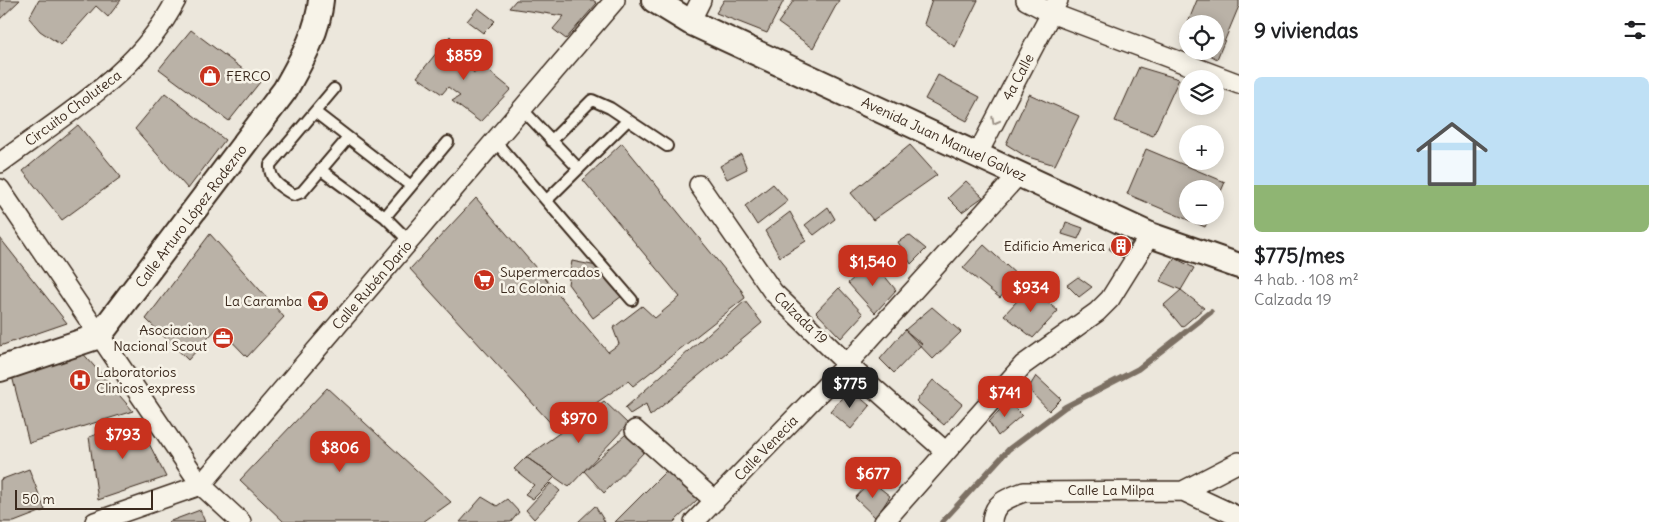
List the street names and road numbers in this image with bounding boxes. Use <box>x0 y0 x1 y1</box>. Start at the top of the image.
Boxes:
street label: 4a Calle <box>998 51 1038 103</box>
street label: Circuito Choluteca <box>21 66 125 150</box>
street label: Avenida Juan Manuel Galvez <box>858 93 1030 185</box>
street label: Calle Arturo López Rodezno <box>131 141 251 291</box>
street label: Calle Rubén Darío <box>328 237 416 333</box>
street label: Calzada 19 <box>770 288 832 348</box>
street label: Calle Venecia <box>730 412 802 484</box>
street label: Calle La Milpa <box>1068 481 1154 499</box>

